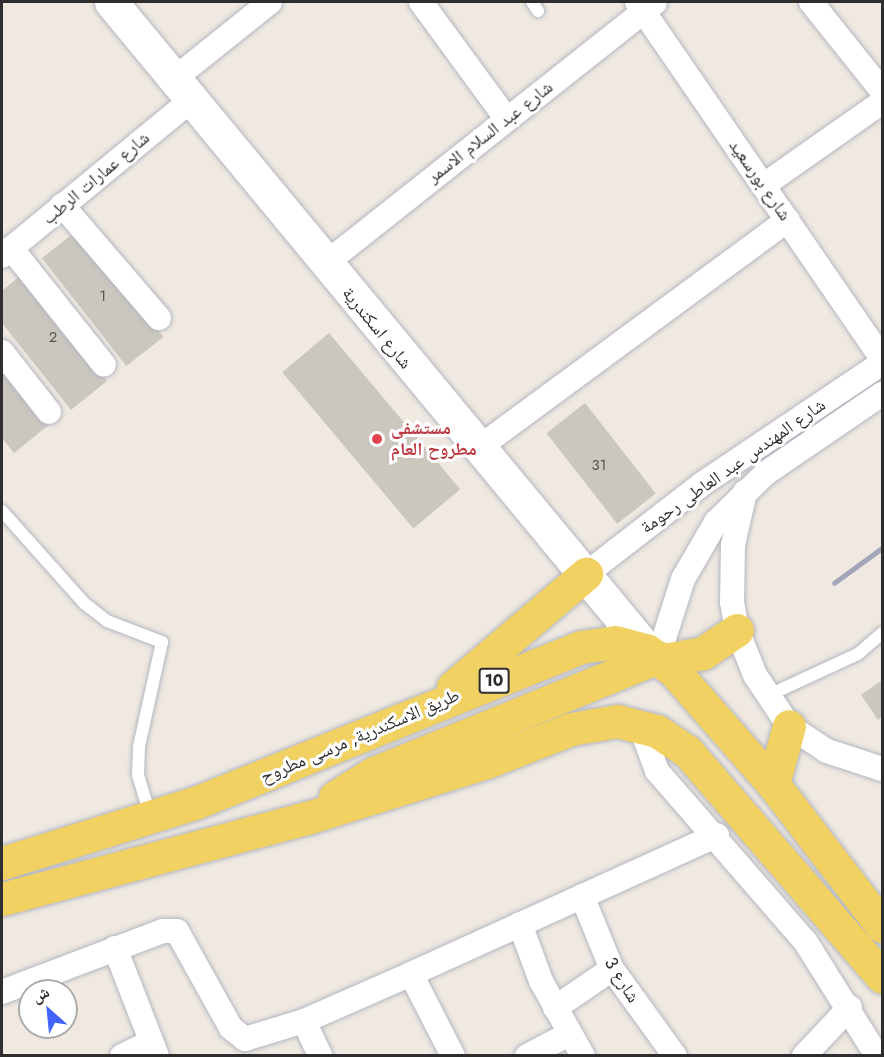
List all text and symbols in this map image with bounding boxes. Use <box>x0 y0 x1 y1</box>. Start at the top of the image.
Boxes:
street label: شارع عبد السلام الاسمر <box>423 76 557 188</box>
street label: شارع عمارات الرطب <box>38 127 154 229</box>
street label: شارع بورسعيد <box>724 135 796 225</box>
street label: شارع اسكندرية <box>337 283 417 373</box>
house number: 1 <box>100 288 106 306</box>
house number: 2 <box>49 329 57 347</box>
street label: شارع المهندس عبد العاطى رحومة <box>636 394 830 538</box>
place label: مستشفى مطروح العام <box>391 418 477 460</box>
marker: مستشفى مطروح العام <box>368 430 386 448</box>
house number: 31 <box>592 457 606 475</box>
road number: 10 <box>478 668 510 694</box>
street label: طريق الاسكندرية, مرسى مطروح <box>257 684 463 788</box>
street label: شارع 3 <box>600 953 644 1007</box>
north arrow <box>18 979 78 1039</box>
text: ش <box>28 980 53 1008</box>

